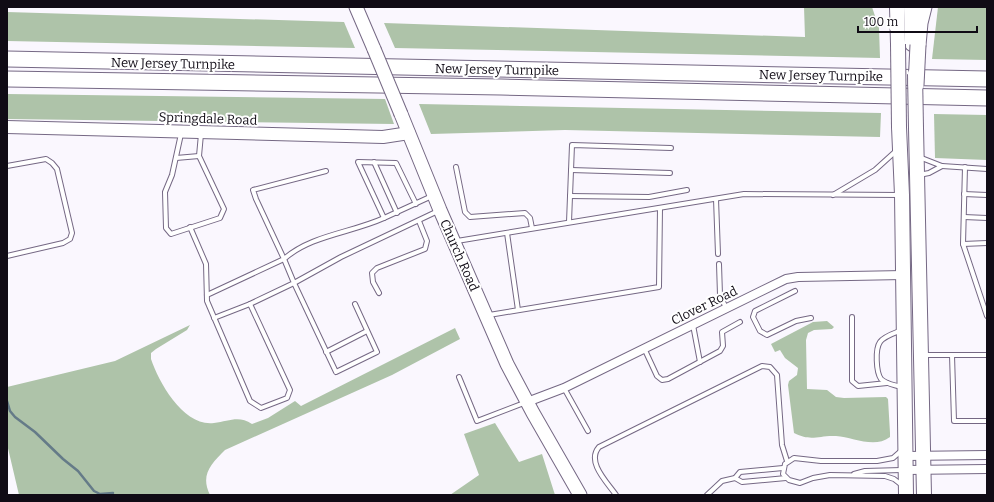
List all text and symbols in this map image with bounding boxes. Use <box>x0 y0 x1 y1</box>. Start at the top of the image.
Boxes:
scale bar <box>858 8 977 34</box>
text: 100 m <box>864 15 899 29</box>
street label: New Jersey Turnpike <box>111 55 235 72</box>
street label: New Jersey Turnpike <box>435 61 559 78</box>
street label: New Jersey Turnpike <box>759 67 883 84</box>
street label: Springdale Road <box>158 109 258 128</box>
street label: Church Road <box>437 217 482 294</box>
street label: Clover Road <box>669 283 740 328</box>

